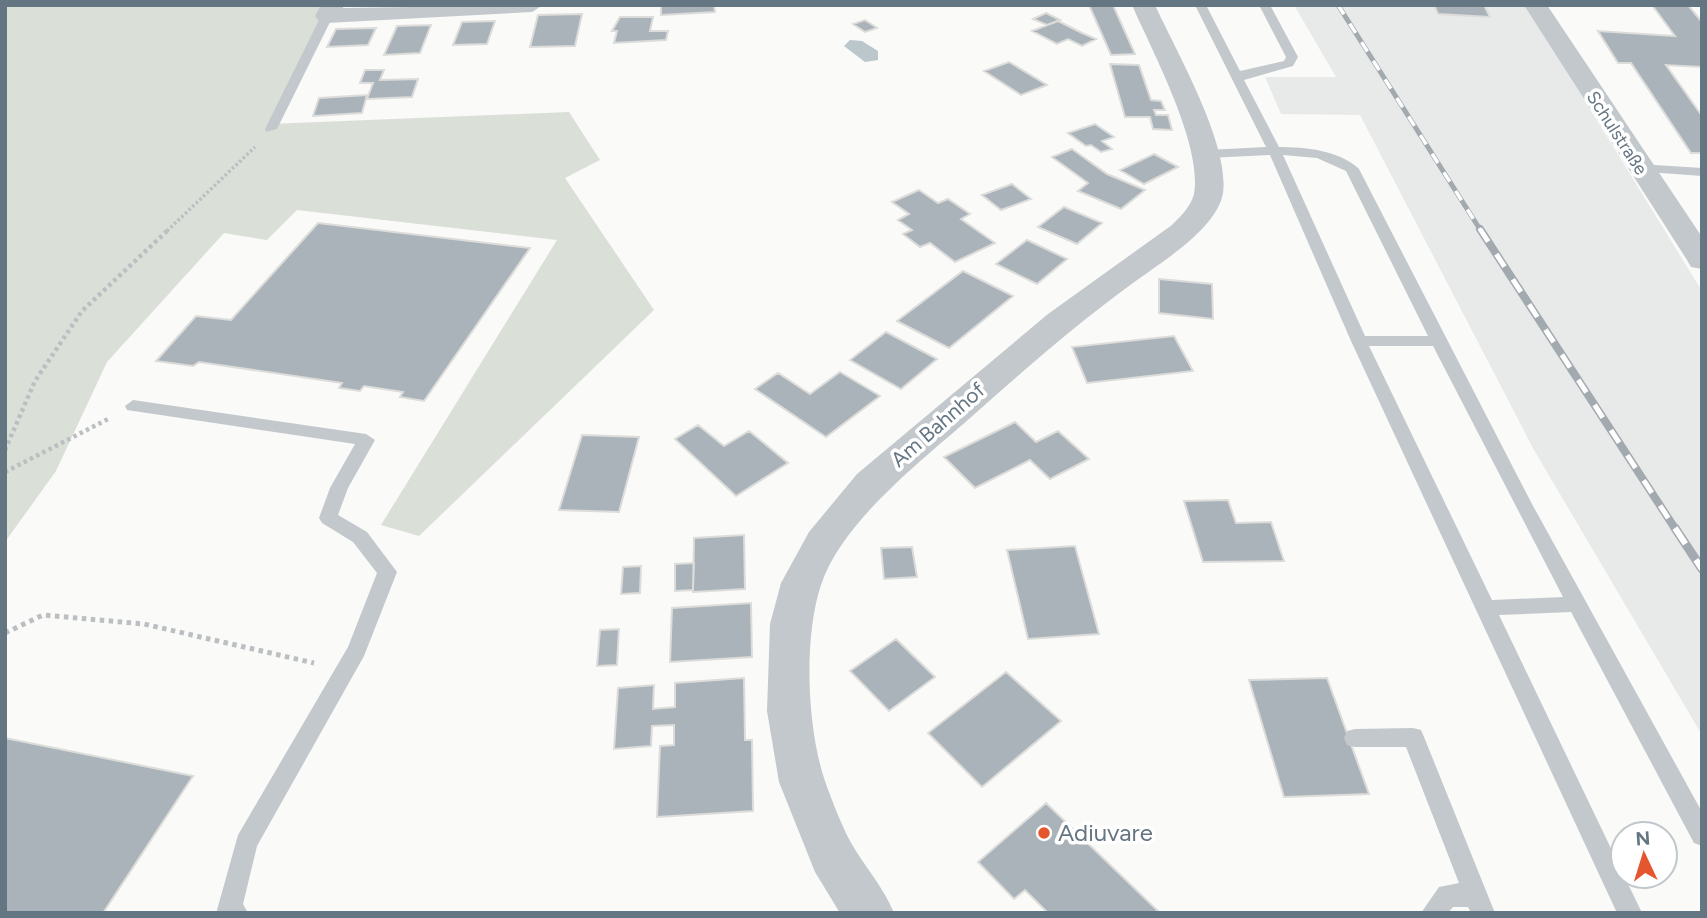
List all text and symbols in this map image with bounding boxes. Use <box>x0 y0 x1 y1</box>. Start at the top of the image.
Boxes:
street label: Schulstraße <box>1582 87 1652 179</box>
street label: Am Bahnhof <box>886 377 990 472</box>
place label: Adiuvare <box>1058 818 1153 847</box>
north arrow <box>1609 820 1679 890</box>
marker: Adiuvare <box>1036 825 1052 841</box>
text: N <box>1635 827 1651 851</box>

